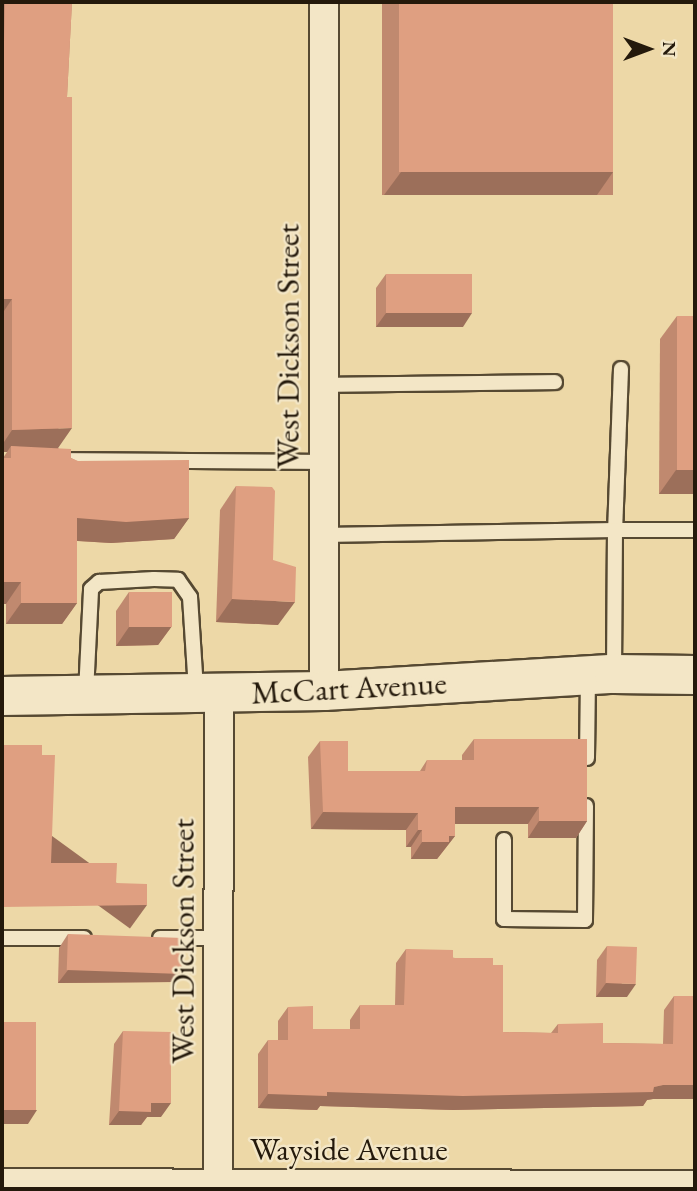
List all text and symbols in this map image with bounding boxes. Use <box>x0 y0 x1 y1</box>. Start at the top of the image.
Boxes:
north arrow <box>613 14 683 84</box>
text: N <box>657 41 682 57</box>
street label: West Dickson Street <box>269 223 307 469</box>
street label: McCart Avenue <box>250 664 448 712</box>
street label: West Dickson Street <box>164 818 202 1064</box>
street label: Wayside Avenue <box>250 1130 448 1168</box>

